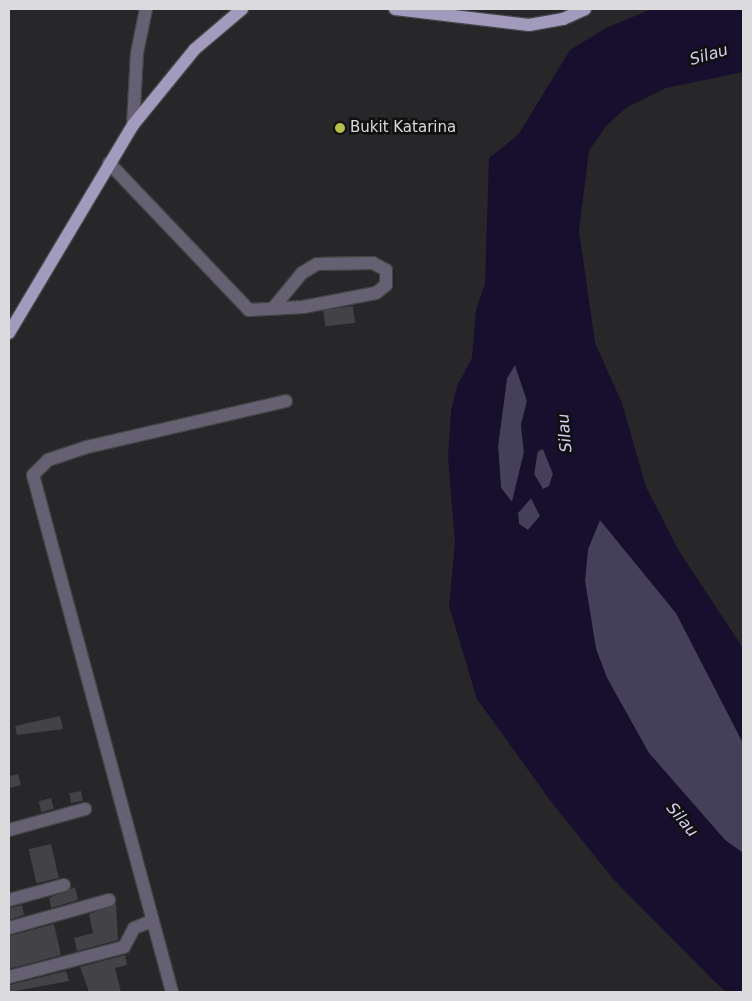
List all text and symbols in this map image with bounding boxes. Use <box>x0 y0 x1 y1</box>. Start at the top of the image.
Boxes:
water label: Silau <box>688 40 730 70</box>
place label: Bukit Katarina <box>350 119 456 137</box>
marker: Bukit Katarina <box>334 122 346 134</box>
water label: Silau <box>554 413 576 453</box>
water label: Silau <box>662 799 702 841</box>

